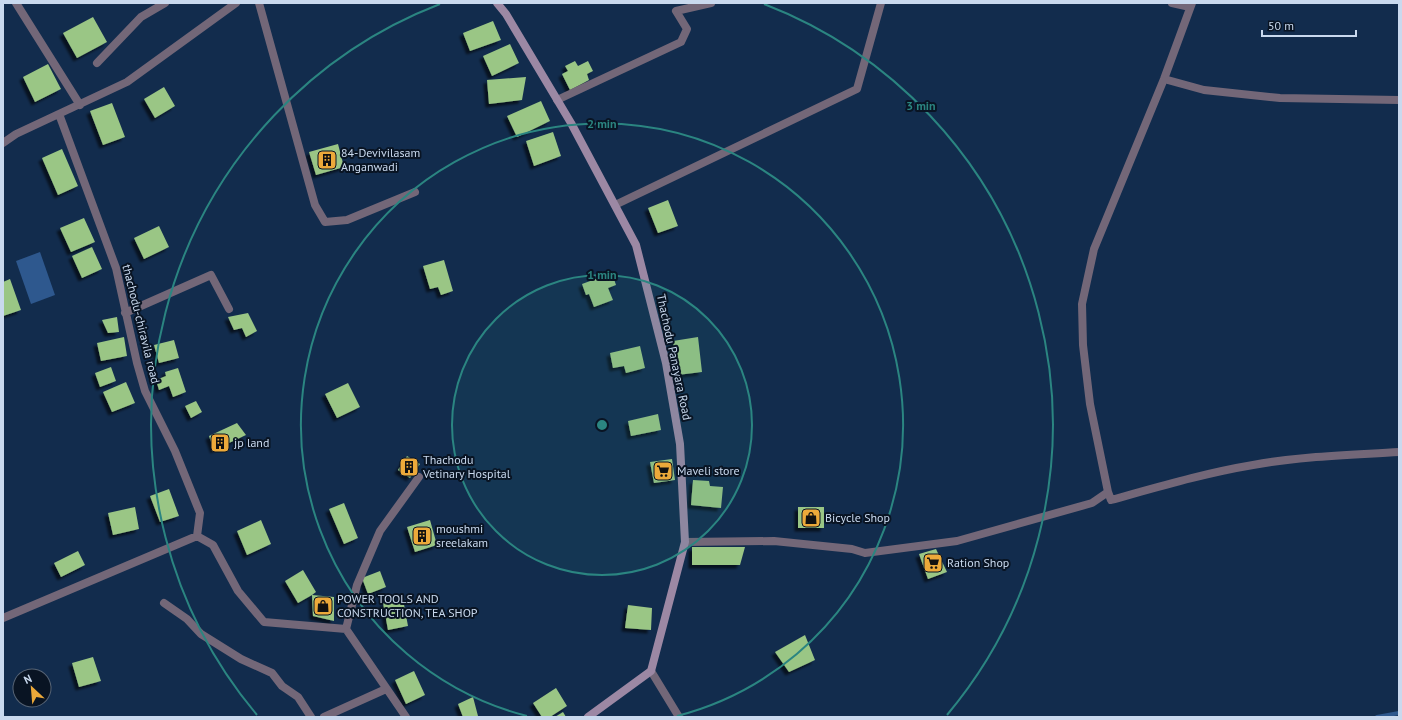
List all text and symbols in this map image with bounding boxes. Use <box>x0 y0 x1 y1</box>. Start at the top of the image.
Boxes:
scale bar <box>1262 12 1356 38</box>
text: 50 m <box>1268 18 1294 33</box>
text: 3 min <box>906 98 936 113</box>
text: 2 min <box>587 116 617 131</box>
place label: 84-Devivilasam Anganwadi <box>341 145 420 174</box>
building icon: 84-Devivilasam Anganwadi <box>316 149 338 171</box>
street label: thachodu-chiravila road <box>119 263 164 385</box>
text: 1 min <box>587 267 617 282</box>
street label: Thachodu Panayara Road <box>654 292 695 421</box>
centre of rings <box>595 418 609 432</box>
building icon: jp land <box>209 432 231 454</box>
place label: jp land <box>234 435 269 450</box>
place label: Thachodu Vetinary Hospital <box>422 452 511 481</box>
building icon: Thachodu Vetinary Hospital <box>398 456 420 478</box>
supermarket icon: Maveli store <box>652 460 674 482</box>
place label: Maveli store <box>677 463 740 478</box>
shop icon: Bicycle Shop <box>800 507 822 529</box>
place label: Bicycle Shop <box>825 510 890 525</box>
place label: moushmi sreelakam <box>436 521 488 550</box>
building icon: moushmi sreelakam <box>411 525 433 547</box>
supermarket icon: Ration Shop <box>922 552 944 574</box>
place label: Ration Shop <box>947 555 1009 570</box>
place label: POWER TOOLS AND CONSTRUCTION, TEA SHOP <box>337 591 478 620</box>
shop icon: POWER TOOLS AND CONSTRUCTION, TEA SHOP <box>312 595 334 617</box>
north arrow <box>12 668 52 708</box>
text: N <box>21 671 34 687</box>

